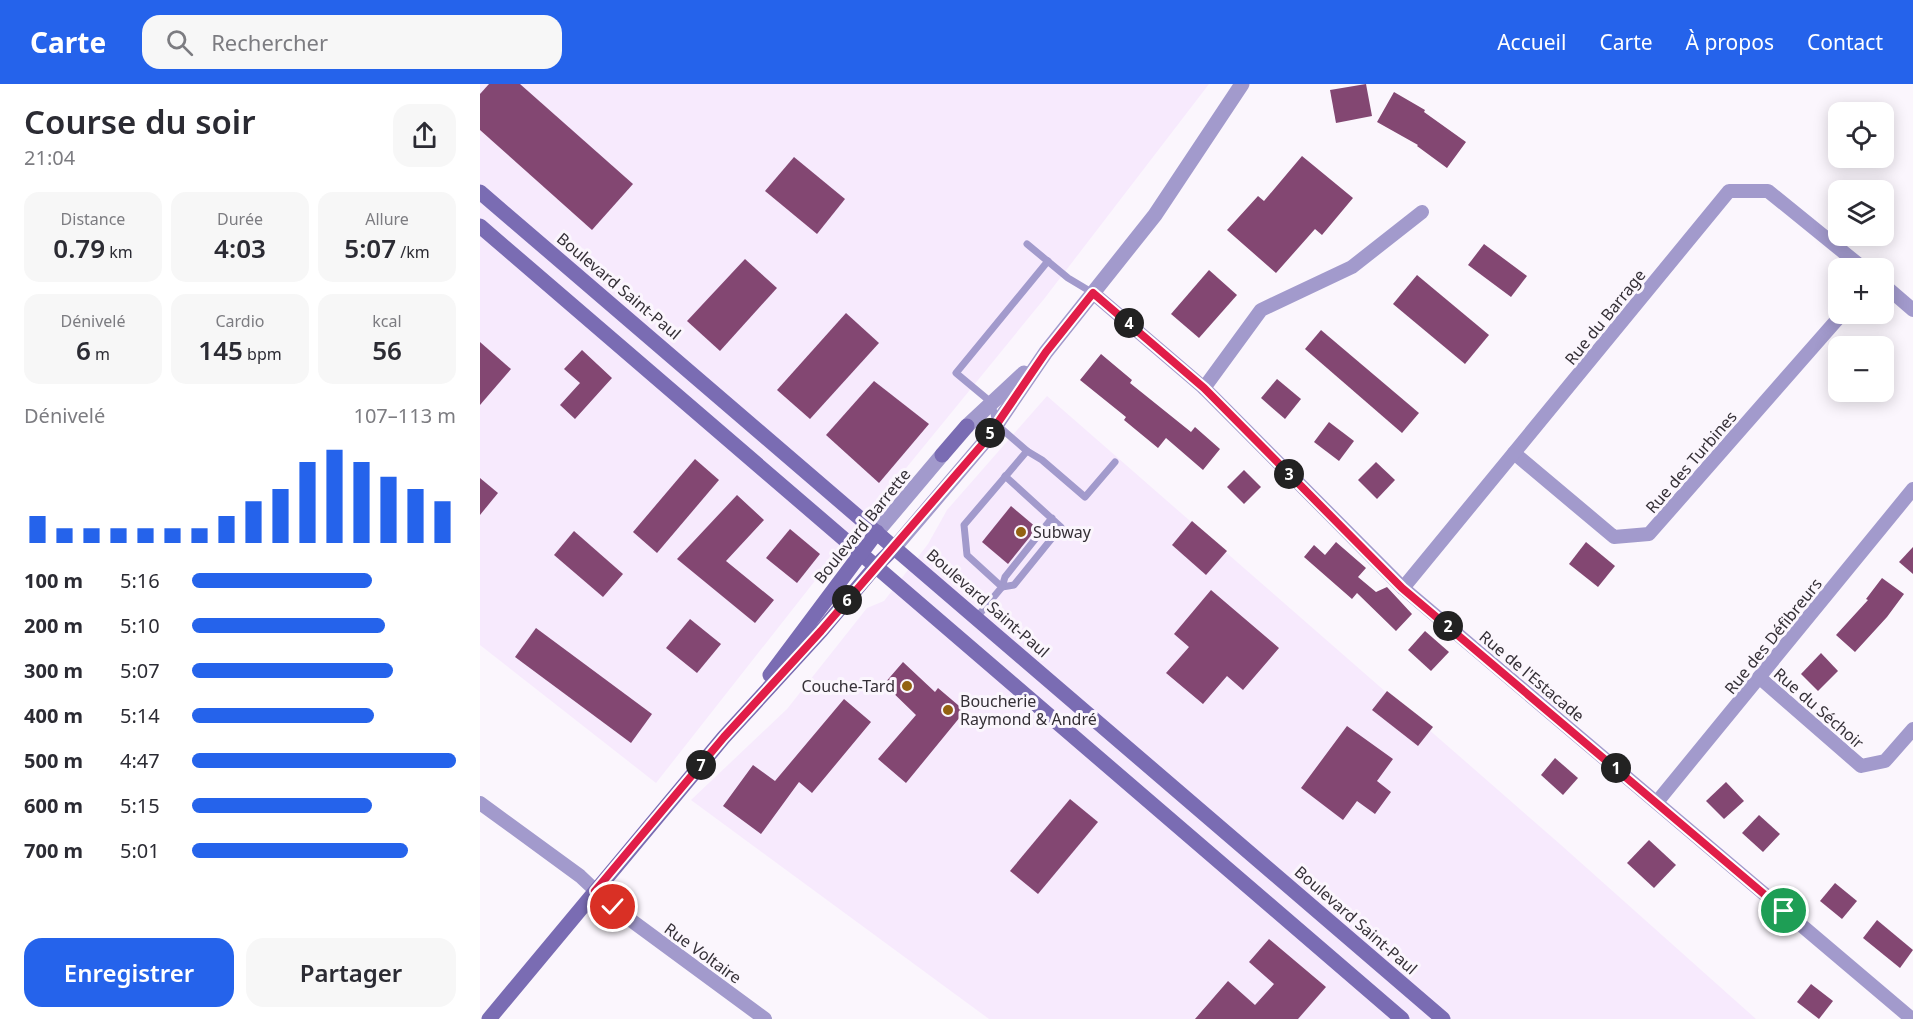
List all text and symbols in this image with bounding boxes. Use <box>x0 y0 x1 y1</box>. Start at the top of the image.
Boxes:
search box <box>142 15 562 69</box>
text: Carte <box>30 23 106 61</box>
icon: search <box>163 26 196 59</box>
text: Rechercher <box>211 27 328 57</box>
text: Accueil <box>1497 28 1566 56</box>
text: Carte <box>1599 28 1653 56</box>
text: À propos <box>1686 28 1774 56</box>
text: Contact <box>1807 28 1883 56</box>
text: Course du soir <box>24 99 256 144</box>
map controls <box>1828 102 1894 402</box>
button: locate <box>1828 102 1894 168</box>
button: share <box>393 104 456 167</box>
text: 21:04 <box>24 144 75 171</box>
button: layers <box>1828 180 1894 246</box>
text: Distance <box>61 208 125 230</box>
text: Durée <box>217 208 263 230</box>
text: Allure <box>365 208 409 230</box>
street label: Boulevard Saint-Paul <box>552 228 686 344</box>
text: 0.79 <box>53 230 105 266</box>
text: 4:03 <box>214 230 266 266</box>
text: 5:07 <box>344 230 396 266</box>
text: km <box>105 241 133 263</box>
text: /km <box>396 241 430 263</box>
button: + <box>1828 258 1894 324</box>
street label: Rue du Barrage <box>1560 265 1650 369</box>
pin: 4 <box>1114 308 1144 338</box>
text: Dénivelé <box>60 310 126 332</box>
text: Cardio <box>215 310 265 332</box>
text: kcal <box>372 310 402 332</box>
text: 4 <box>1124 312 1134 334</box>
text: 6 <box>76 332 91 368</box>
text: 145 <box>198 332 243 368</box>
text: 56 <box>372 332 402 368</box>
button: − <box>1828 336 1894 402</box>
text: m <box>91 343 110 365</box>
text: bpm <box>243 343 282 365</box>
text: Dénivelé <box>24 402 105 429</box>
text: 107–113 m <box>353 402 456 429</box>
street label: Rue des Turbines <box>1640 406 1742 518</box>
pin: 5 <box>975 418 1005 448</box>
text: 5 <box>985 422 995 444</box>
pin: 3 <box>1274 459 1304 489</box>
text: 3 <box>1284 463 1294 485</box>
street label: Boulevard Barrette <box>809 464 915 588</box>
place label: Subway <box>1033 521 1092 543</box>
marker: Subway <box>1014 525 1028 539</box>
street label: Boulevard Saint-Paul <box>922 544 1054 662</box>
text: 100 m <box>24 567 83 594</box>
text: 5:16 <box>120 567 160 594</box>
street label: Rue des Défibreurs <box>1719 573 1827 699</box>
pin: 6 <box>832 585 862 615</box>
text: 6 <box>842 589 852 611</box>
pin: 2 <box>1433 611 1463 641</box>
text: 200 m <box>24 612 83 639</box>
text: 5:10 <box>120 612 160 639</box>
text: 2 <box>1443 615 1453 637</box>
street label: Rue de l'Estacade <box>1475 626 1589 726</box>
text: 300 m <box>24 657 83 684</box>
text: 5:07 <box>120 657 160 684</box>
street label: Rue du Séchoir <box>1769 663 1869 754</box>
place label: Couche-Tard <box>801 675 895 697</box>
marker: Couche-Tard <box>900 679 914 693</box>
place label: Boucherie Raymond & André <box>960 690 1097 730</box>
text: 400 m <box>24 702 83 729</box>
text: 5:14 <box>120 702 160 729</box>
marker: Boucherie Raymond & André <box>941 703 955 717</box>
text: 500 m <box>24 747 83 774</box>
text: 4:47 <box>120 747 160 774</box>
pin: 7 <box>686 750 716 780</box>
pin: 1 <box>1601 753 1631 783</box>
text: 7 <box>696 754 706 776</box>
text: 1 <box>1611 757 1621 779</box>
text: 600 m <box>24 792 83 819</box>
text: 5:15 <box>120 792 160 819</box>
text: 700 m <box>24 837 83 864</box>
text: 5:01 <box>120 837 160 864</box>
street label: Boulevard Saint-Paul <box>1290 861 1422 979</box>
pin <box>587 881 638 932</box>
pin <box>1758 885 1809 936</box>
icon: check <box>596 890 629 923</box>
icon: arrive <box>1767 894 1800 927</box>
street label: Rue Voltaire <box>660 918 746 988</box>
button: Enregistrer <box>24 938 234 1007</box>
button: Partager <box>246 938 456 1007</box>

